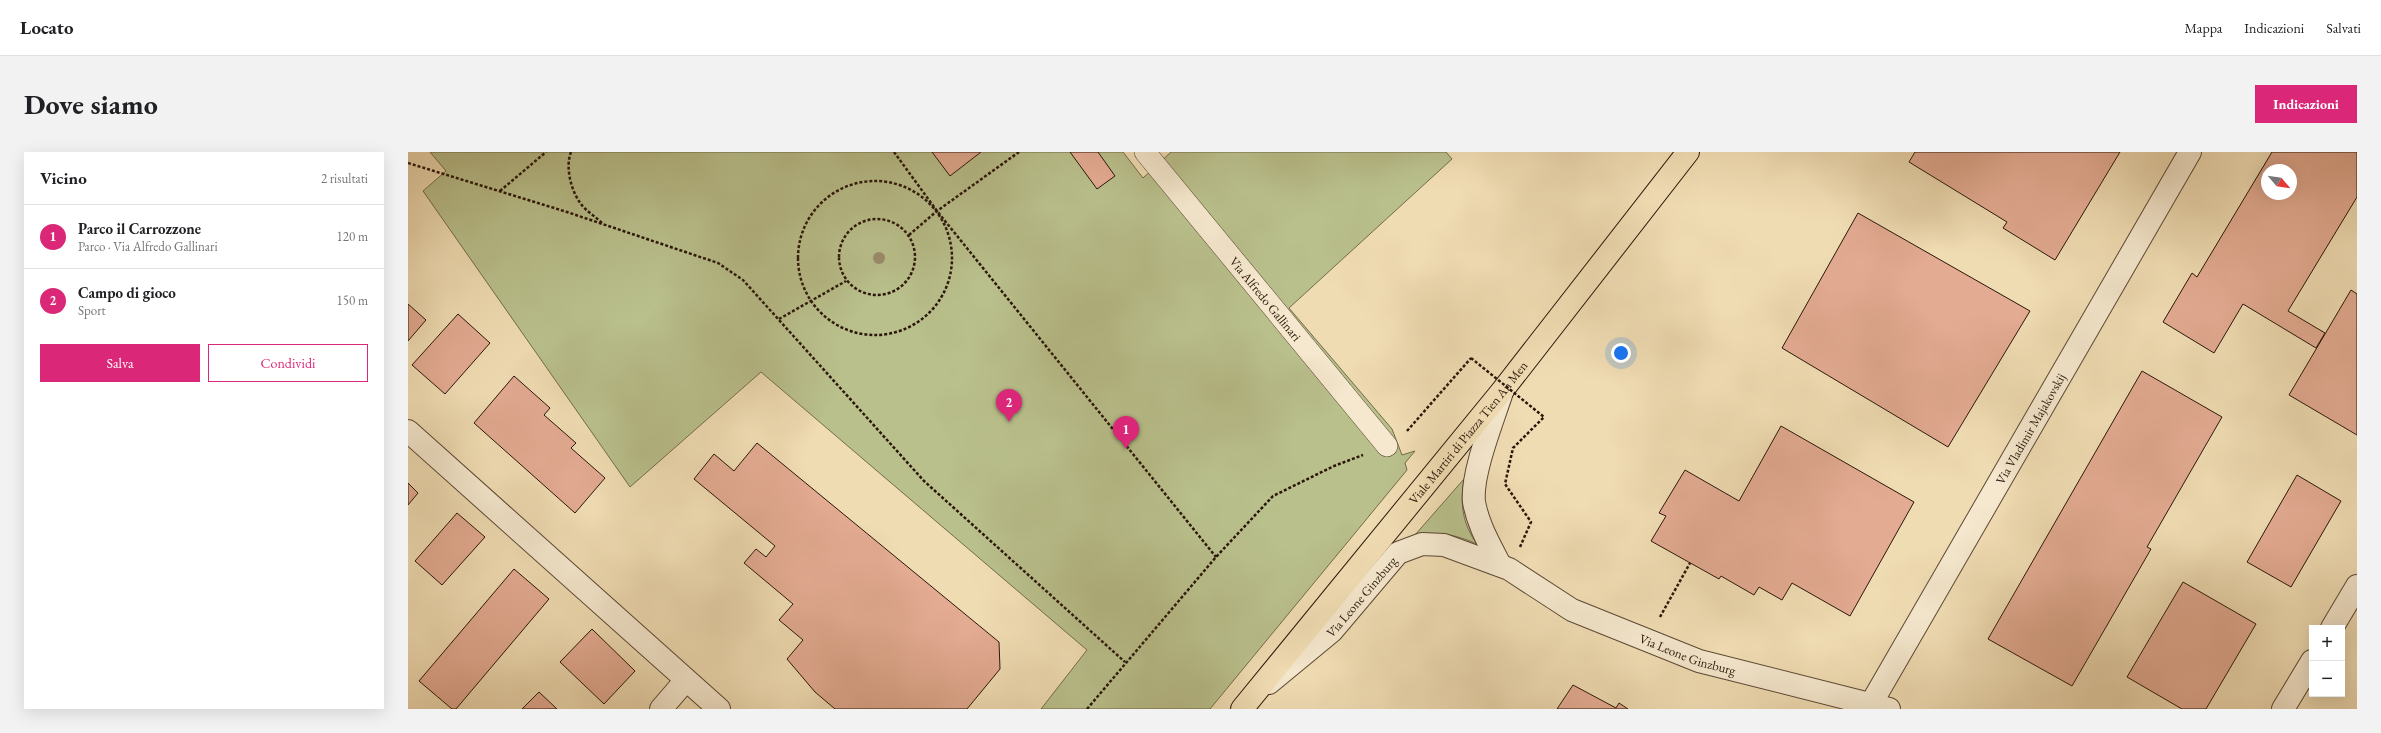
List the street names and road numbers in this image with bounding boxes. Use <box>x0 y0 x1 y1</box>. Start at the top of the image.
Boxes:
street label: Via Alfredo Gallinari <box>1226 253 1305 344</box>
street label: Viale Martiri di Piazza Tien An Men <box>1405 357 1531 508</box>
street label: Via Vladimir Majakovskij <box>1991 370 2069 487</box>
street label: Via Leone Ginzburg <box>1323 552 1401 641</box>
street label: Via Leone Ginzburg <box>1637 630 1738 679</box>

